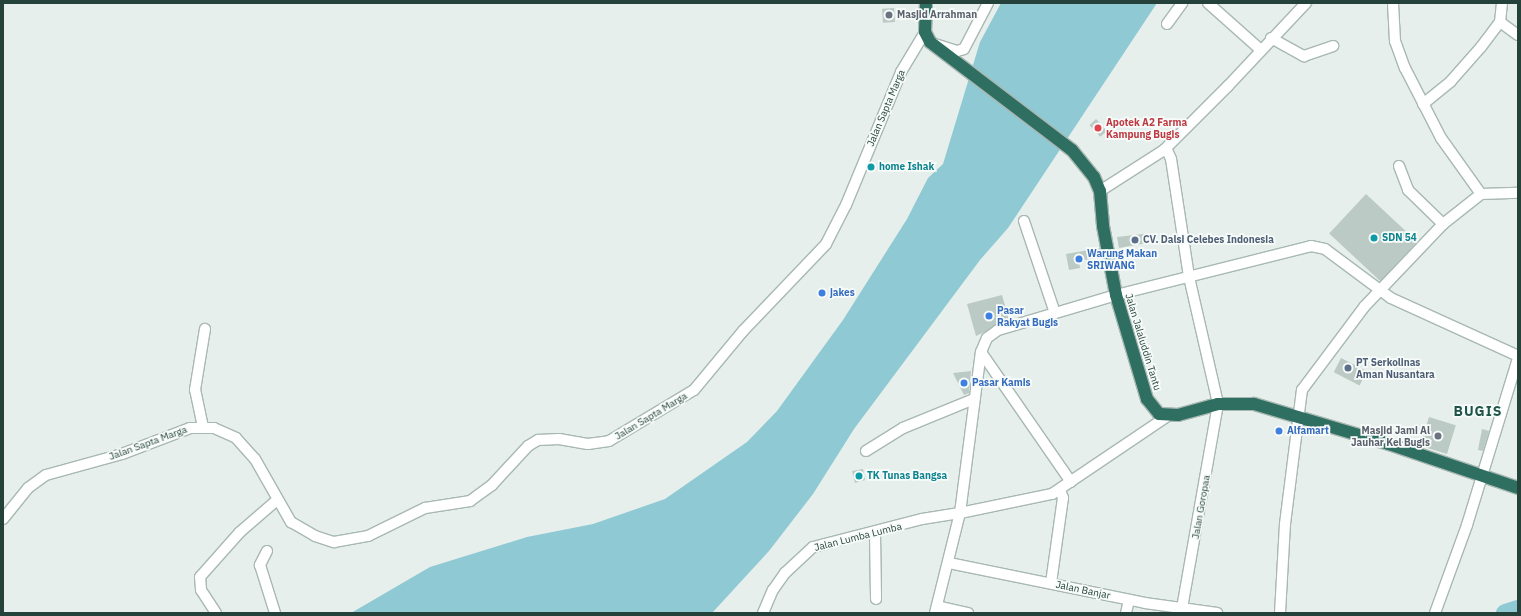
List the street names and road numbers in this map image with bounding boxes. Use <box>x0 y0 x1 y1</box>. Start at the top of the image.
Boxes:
street label: Jalan Sapta Marga <box>864 68 908 148</box>
street label: Jalan Jalaluddin Tantu <box>1123 292 1163 392</box>
street label: Jalan Sapta Marga <box>613 390 689 442</box>
street label: Jalan Sapta Marga <box>107 423 189 463</box>
street label: Jalan Goropaa <box>1189 474 1213 540</box>
street label: Jalan Lumba Lumba <box>813 520 903 554</box>
street label: Jalan Banjar <box>1055 578 1111 602</box>

